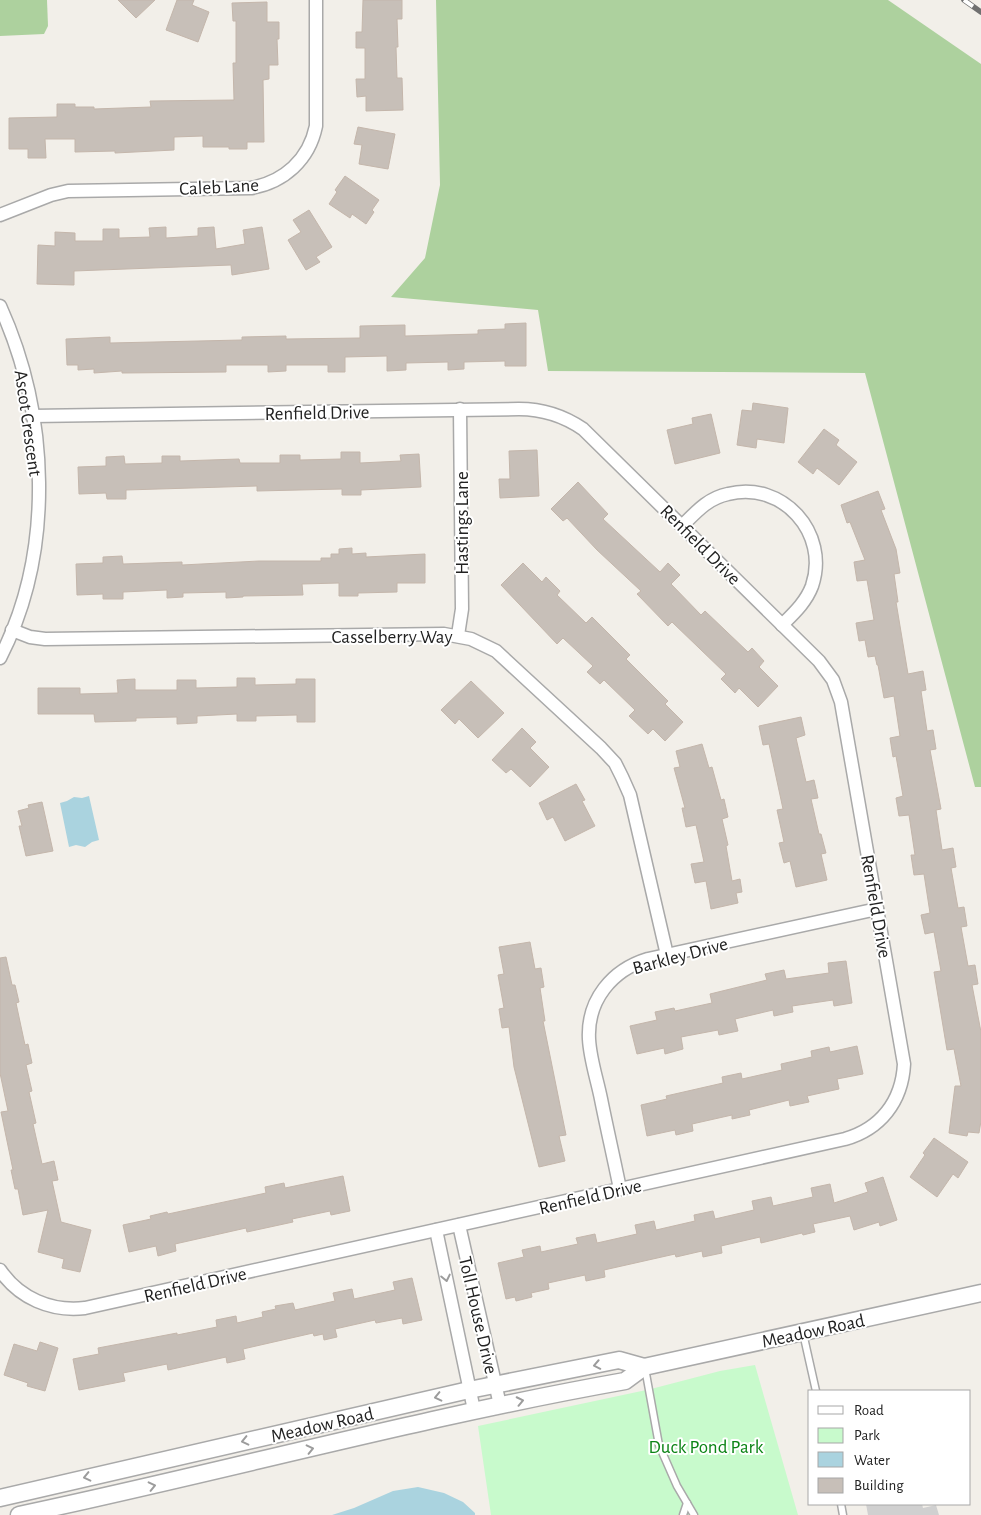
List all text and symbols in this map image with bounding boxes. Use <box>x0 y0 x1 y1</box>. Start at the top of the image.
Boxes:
street label: Caleb Lane <box>179 176 260 199</box>
street label: Ascot Crescent <box>11 369 44 478</box>
street label: Renfield Drive <box>265 403 370 424</box>
street label: Hastings Lane <box>453 471 472 575</box>
street label: Renfield Drive <box>656 501 744 589</box>
street label: Casselberry Way <box>331 628 453 647</box>
street label: Renfield Drive <box>857 853 894 959</box>
street label: Barkley Drive <box>631 935 730 978</box>
street label: Renfield Drive <box>537 1176 643 1218</box>
street label: Toll House Drive <box>455 1255 500 1376</box>
street label: Renfield Drive <box>142 1264 248 1306</box>
one-way arrow <box>440 1274 451 1283</box>
street label: Meadow Road <box>760 1311 867 1352</box>
one-way arrow <box>592 1359 601 1370</box>
legend <box>808 1390 971 1505</box>
one-way arrow <box>433 1391 442 1402</box>
one-way arrow <box>516 1396 524 1407</box>
text: Road <box>854 1403 884 1418</box>
street label: Meadow Road <box>269 1404 376 1447</box>
text: Park <box>854 1428 880 1443</box>
one-way arrow <box>241 1435 250 1446</box>
park label: Duck Pond Park <box>649 1438 764 1457</box>
one-way arrow <box>306 1444 315 1455</box>
text: Water <box>854 1453 890 1468</box>
one-way arrow <box>82 1471 91 1482</box>
text: Building <box>854 1478 904 1493</box>
one-way arrow <box>148 1481 157 1492</box>

